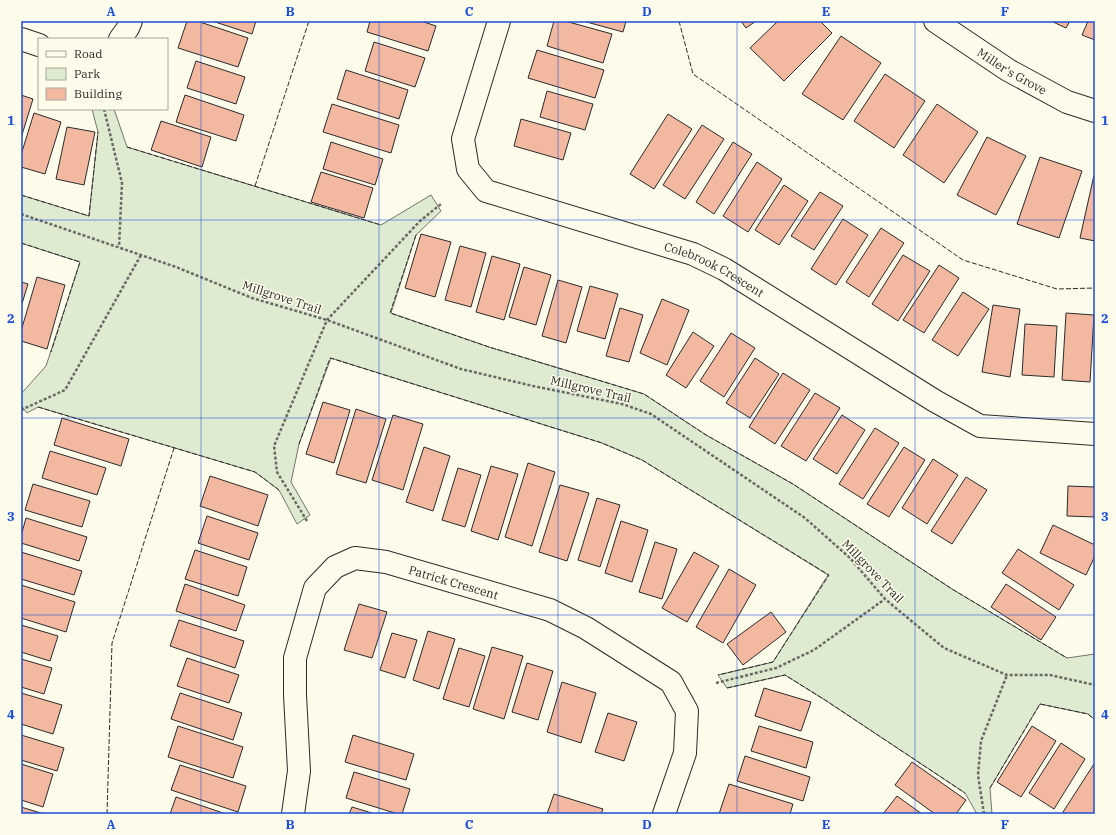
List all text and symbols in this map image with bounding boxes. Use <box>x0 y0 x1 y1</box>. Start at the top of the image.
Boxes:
text: A <box>106 3 116 20</box>
text: B <box>285 3 295 20</box>
text: C <box>465 3 474 20</box>
text: D <box>642 3 652 20</box>
text: E <box>822 3 830 20</box>
text: F <box>1001 3 1009 20</box>
legend <box>38 38 168 110</box>
street label: Miller's Grove <box>975 44 1050 97</box>
text: Road <box>74 46 103 61</box>
text: Park <box>74 66 100 81</box>
text: Building <box>74 86 122 101</box>
text: 1 <box>7 112 15 129</box>
text: 1 <box>1101 112 1109 129</box>
street label: Colebrook Crescent <box>662 238 767 300</box>
street label: Millgrove Trail <box>241 277 324 317</box>
text: 2 <box>7 310 15 327</box>
text: 2 <box>1101 310 1109 327</box>
street label: Millgrove Trail <box>549 372 633 406</box>
text: 3 <box>7 508 15 525</box>
text: 3 <box>1101 508 1109 525</box>
street label: Millgrove Trail <box>839 536 907 606</box>
street label: Patrick Crescent <box>407 562 500 602</box>
text: 4 <box>7 706 15 723</box>
text: 4 <box>1101 706 1109 723</box>
text: A <box>106 816 116 833</box>
text: B <box>285 816 295 833</box>
text: C <box>465 816 474 833</box>
text: D <box>642 816 652 833</box>
text: E <box>822 816 830 833</box>
text: F <box>1001 816 1009 833</box>

